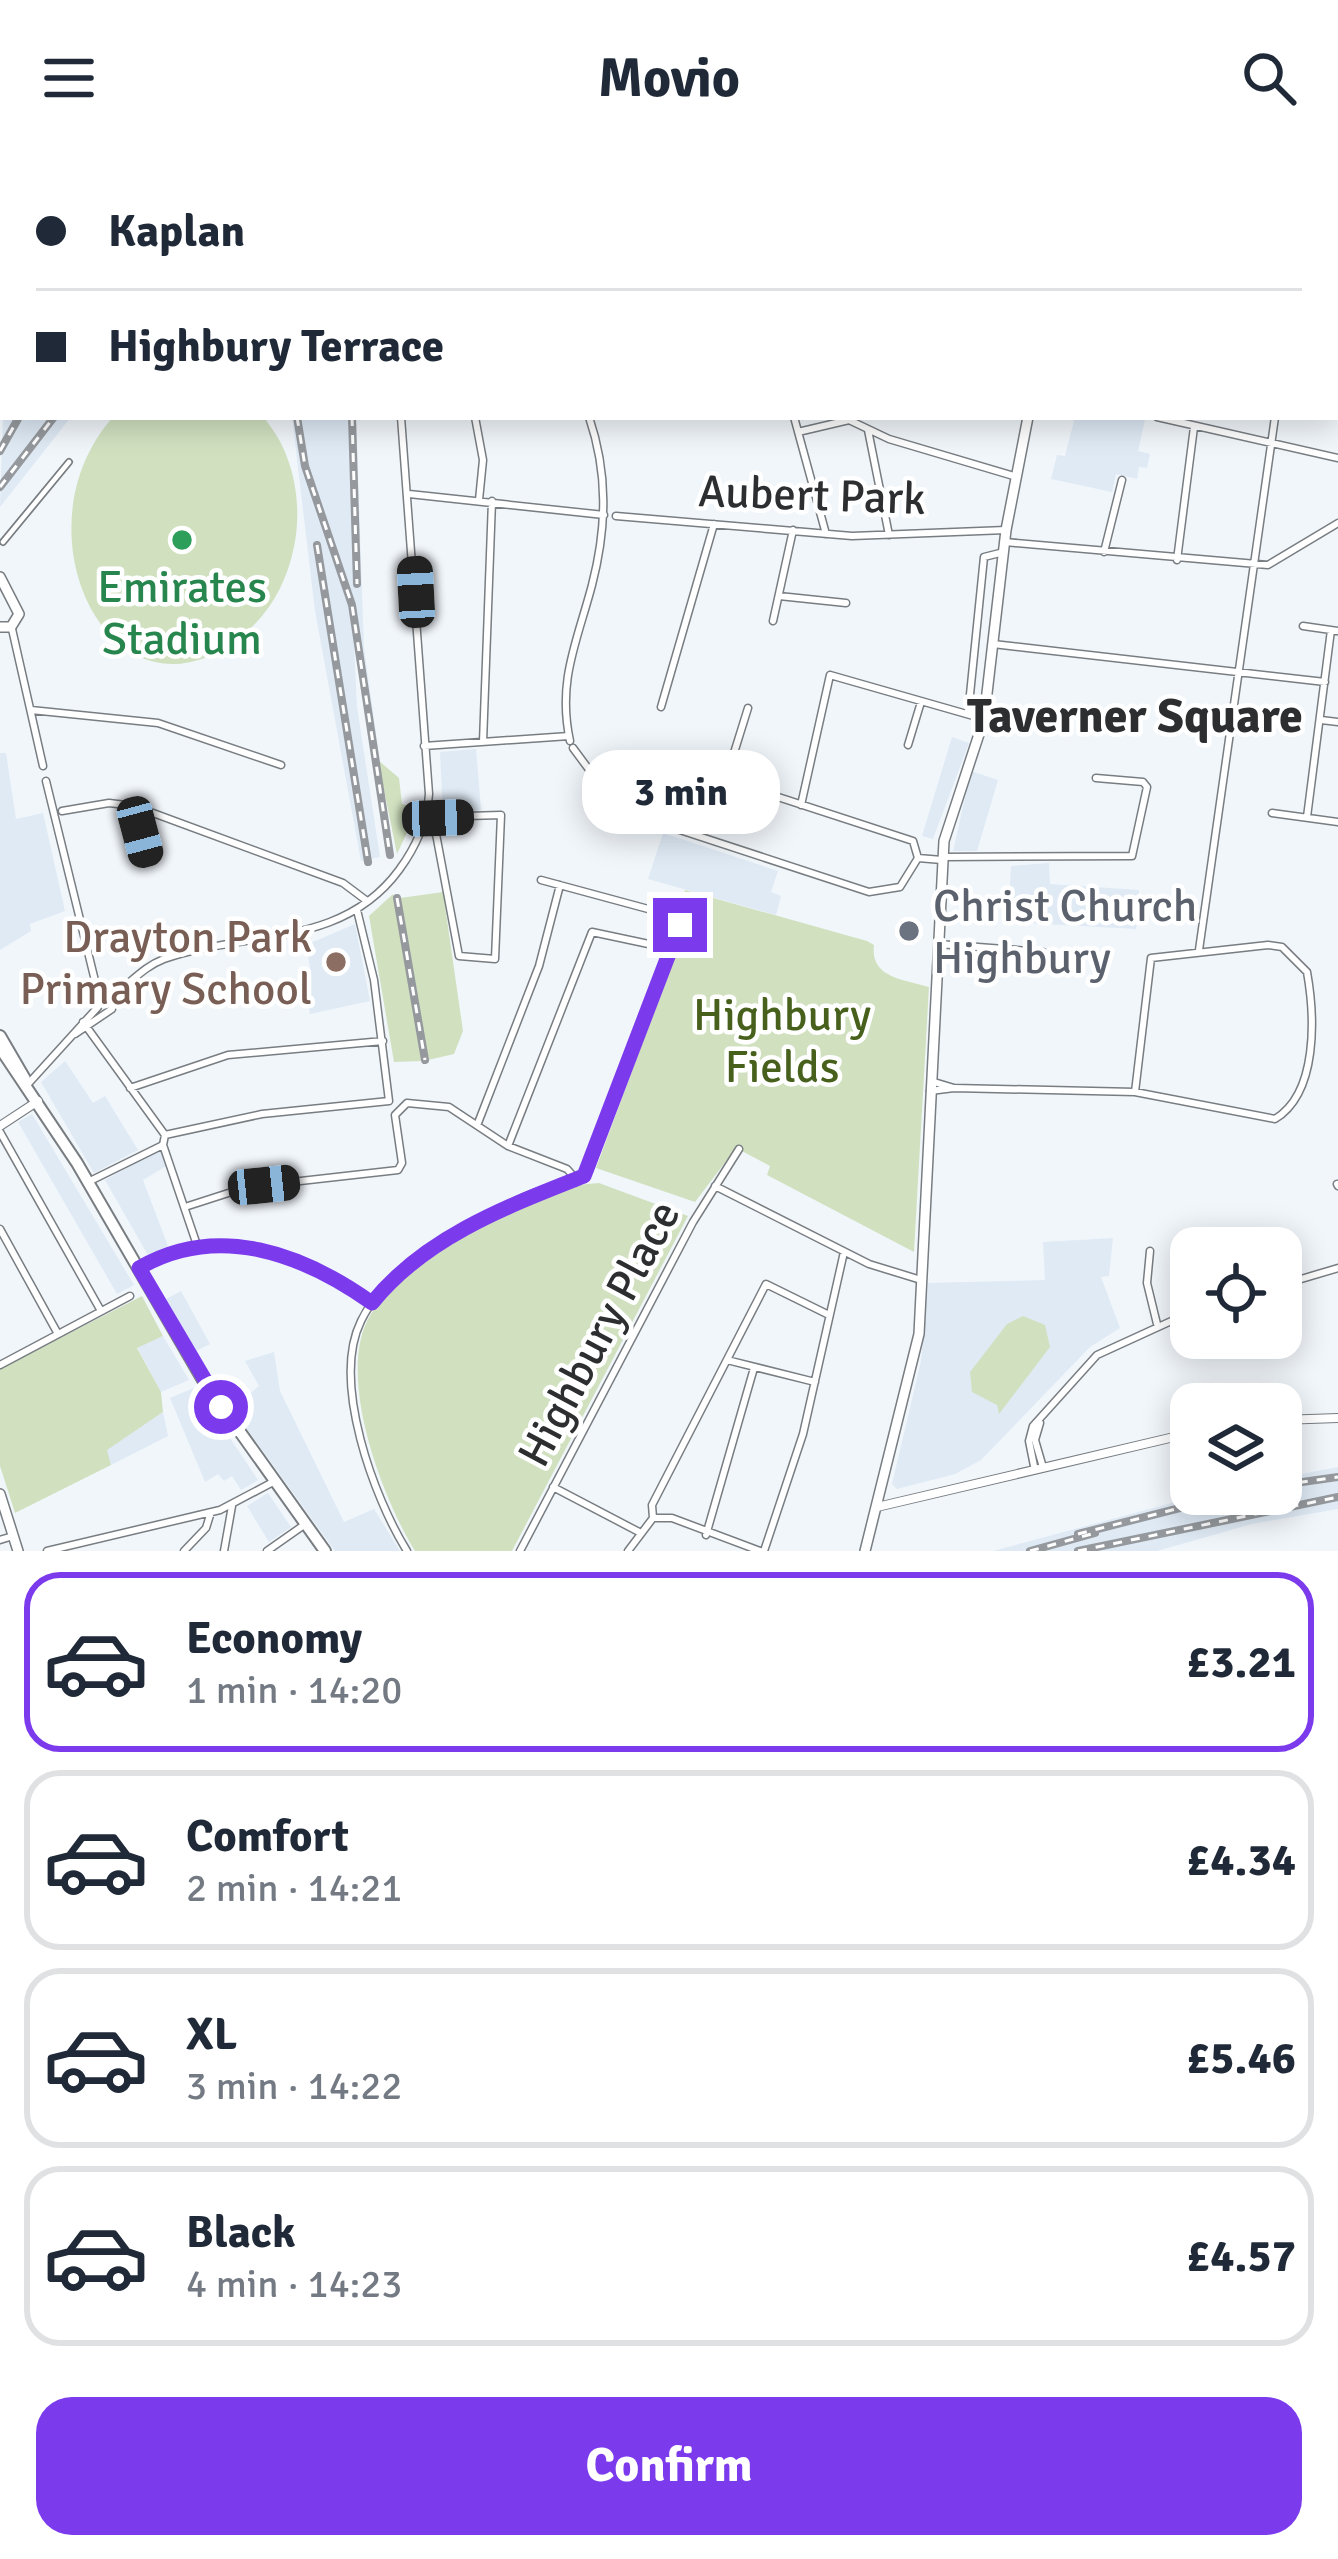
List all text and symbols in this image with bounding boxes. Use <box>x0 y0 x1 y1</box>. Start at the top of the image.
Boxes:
icon: menu <box>36 45 102 111</box>
text: Movio <box>598 45 740 112</box>
icon: search <box>1236 45 1302 111</box>
text: Kaplan <box>108 204 245 259</box>
text: Highbury Terrace <box>108 319 444 374</box>
street label: Aubert Park <box>697 464 927 527</box>
marker: Emirates Stadium <box>169 527 195 553</box>
car <box>396 555 436 629</box>
place label: Emirates Stadium <box>97 560 267 667</box>
district label: Taverner Square <box>967 687 1303 746</box>
callout: 3 min <box>581 751 779 835</box>
text: 3 min <box>634 768 728 816</box>
car <box>113 793 167 871</box>
car <box>401 799 475 837</box>
place label: Christ Church Highbury <box>933 879 1197 986</box>
route end <box>653 898 707 952</box>
place label: Drayton Park Primary School <box>20 910 312 1017</box>
marker: Christ Church Highbury <box>896 918 922 944</box>
marker: Drayton Park Primary School <box>323 949 349 975</box>
park label: Highbury Fields <box>693 988 871 1095</box>
car <box>226 1163 302 1207</box>
street label: Highbury Place <box>506 1192 692 1476</box>
map controls <box>1170 1227 1302 1515</box>
button: locate <box>1170 1227 1302 1359</box>
route start <box>194 1380 248 1434</box>
button: layers <box>1170 1383 1302 1515</box>
icon: car <box>42 1608 150 1716</box>
text: Economy <box>186 1611 362 1666</box>
text: £3.21 <box>1186 1635 1296 1690</box>
text: 1 min · 14:20 <box>186 1666 402 1714</box>
icon: car <box>42 1806 150 1914</box>
text: Comfort <box>186 1809 349 1864</box>
text: £4.34 <box>1186 1833 1296 1888</box>
text: 2 min · 14:21 <box>186 1864 402 1912</box>
icon: car <box>42 2004 150 2112</box>
text: XL <box>186 2007 237 2062</box>
text: £5.46 <box>1186 2031 1296 2086</box>
text: 3 min · 14:22 <box>186 2062 402 2110</box>
icon: car <box>42 2202 150 2310</box>
text: Black <box>186 2205 296 2260</box>
text: £4.57 <box>1186 2229 1296 2284</box>
text: 4 min · 14:23 <box>186 2260 402 2308</box>
button: Confirm <box>36 2397 1302 2535</box>

